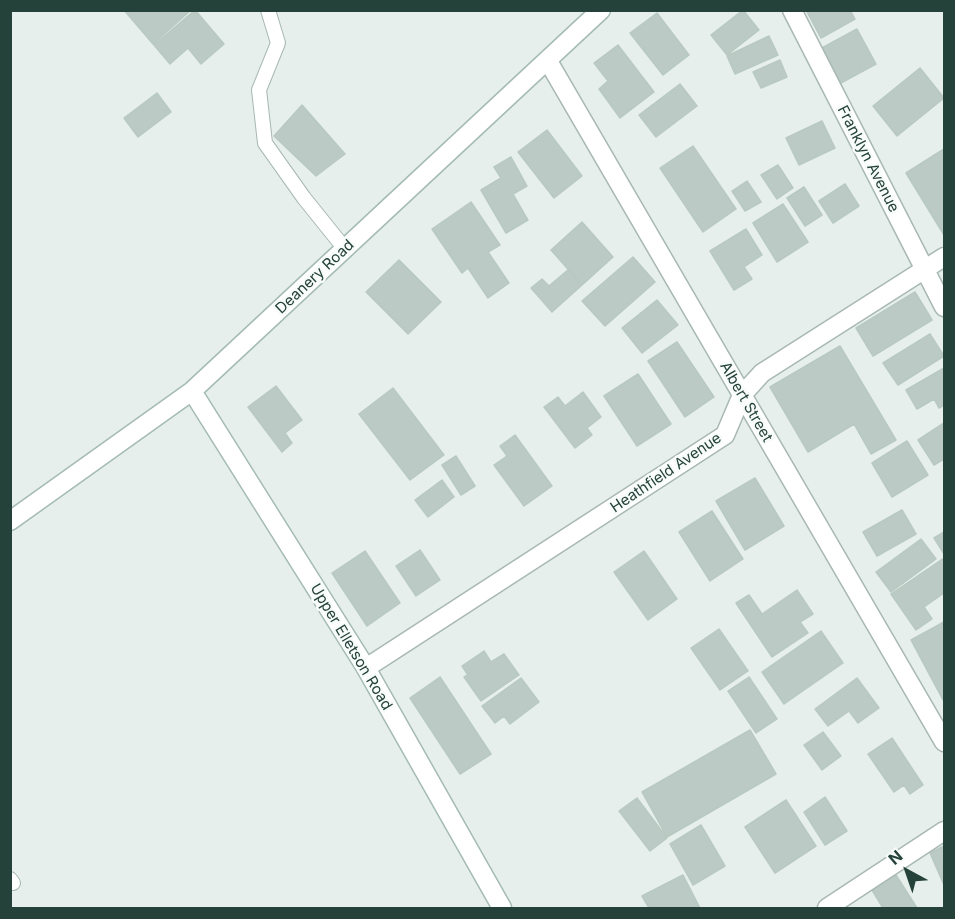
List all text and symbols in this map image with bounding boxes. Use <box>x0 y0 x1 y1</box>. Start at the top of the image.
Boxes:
street label: Franklyn Avenue <box>833 103 903 215</box>
street label: Deanery Road <box>272 236 358 318</box>
street label: Albert Street <box>716 359 776 445</box>
street label: Heathfield Avenue <box>607 429 725 517</box>
street label: Upper Elletson Road <box>306 581 396 713</box>
north arrow <box>877 841 937 901</box>
text: N <box>884 846 907 869</box>

